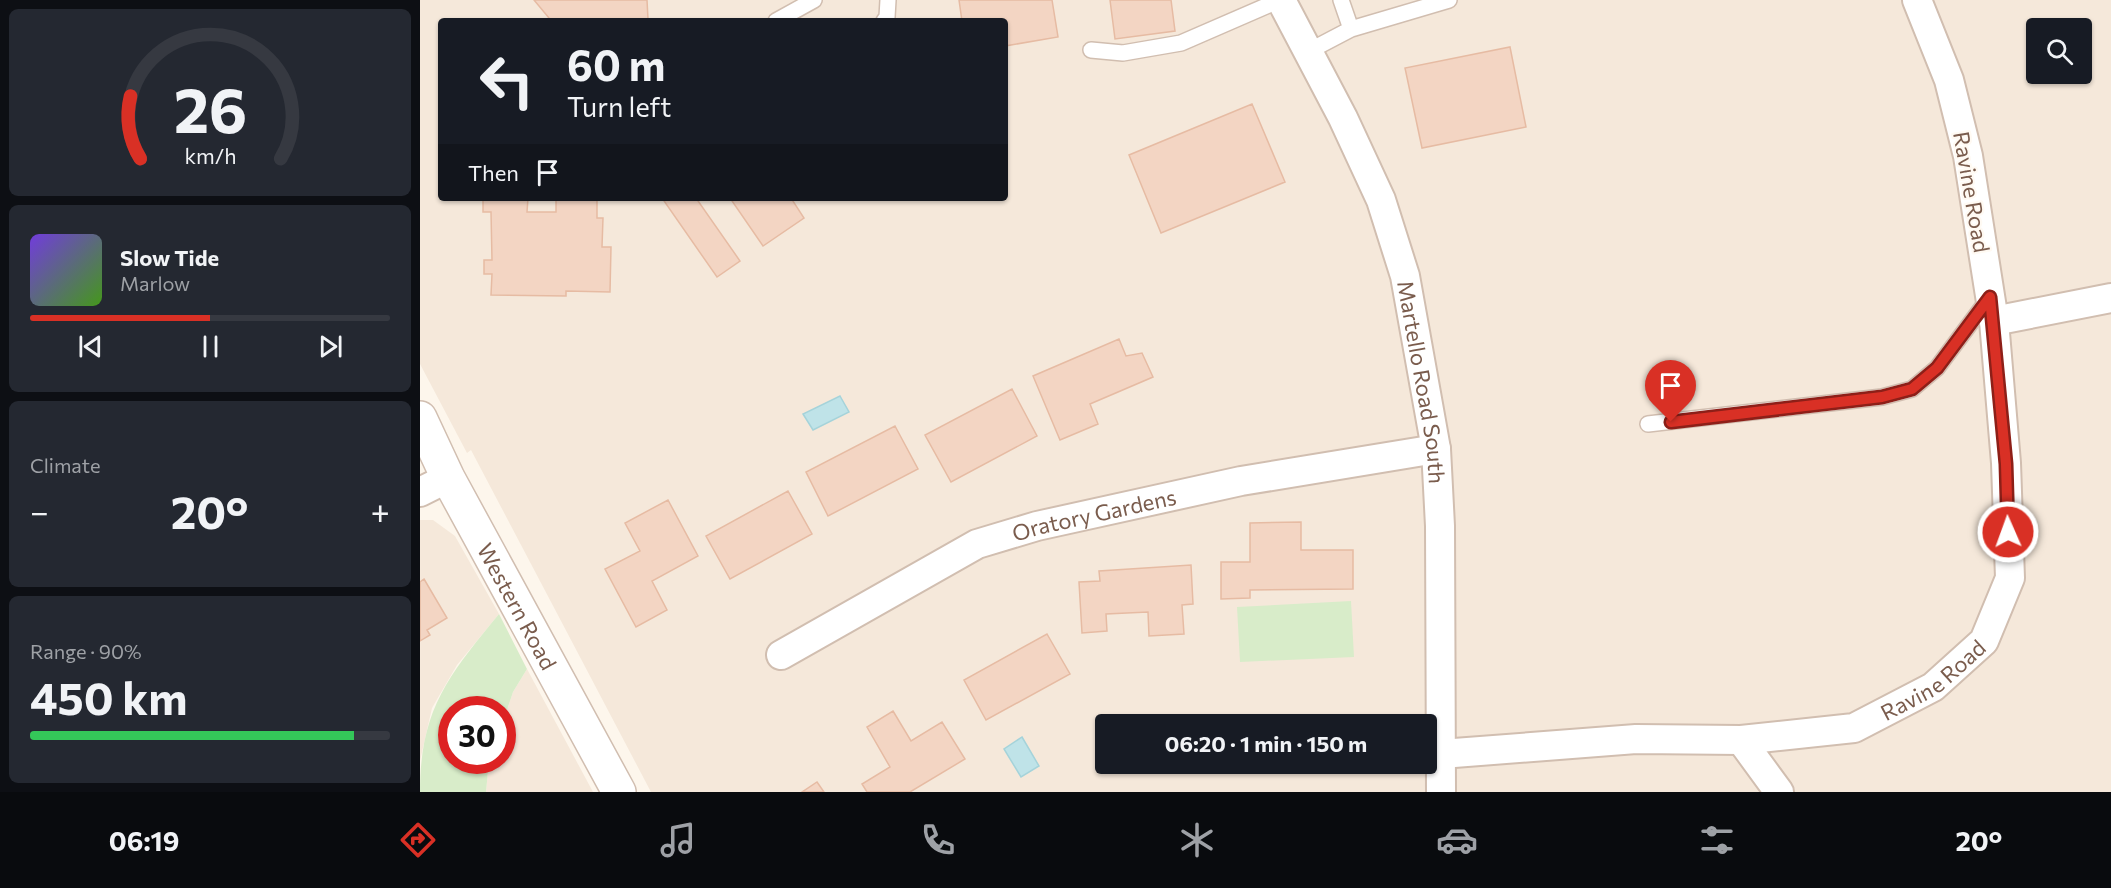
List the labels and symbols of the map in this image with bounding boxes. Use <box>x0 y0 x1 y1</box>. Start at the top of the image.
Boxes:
street label: Ravine Road <box>1948 129 1996 255</box>
street label: Martello Road South <box>1393 278 1451 484</box>
pin <box>1645 360 1696 422</box>
street label: Oratory Gardens <box>1009 482 1178 546</box>
position arrow <box>1976 500 2040 564</box>
street label: Western Road <box>472 538 563 674</box>
street label: Ravine Road <box>1876 633 1990 726</box>
speed limit sign: 30 <box>438 696 516 774</box>

